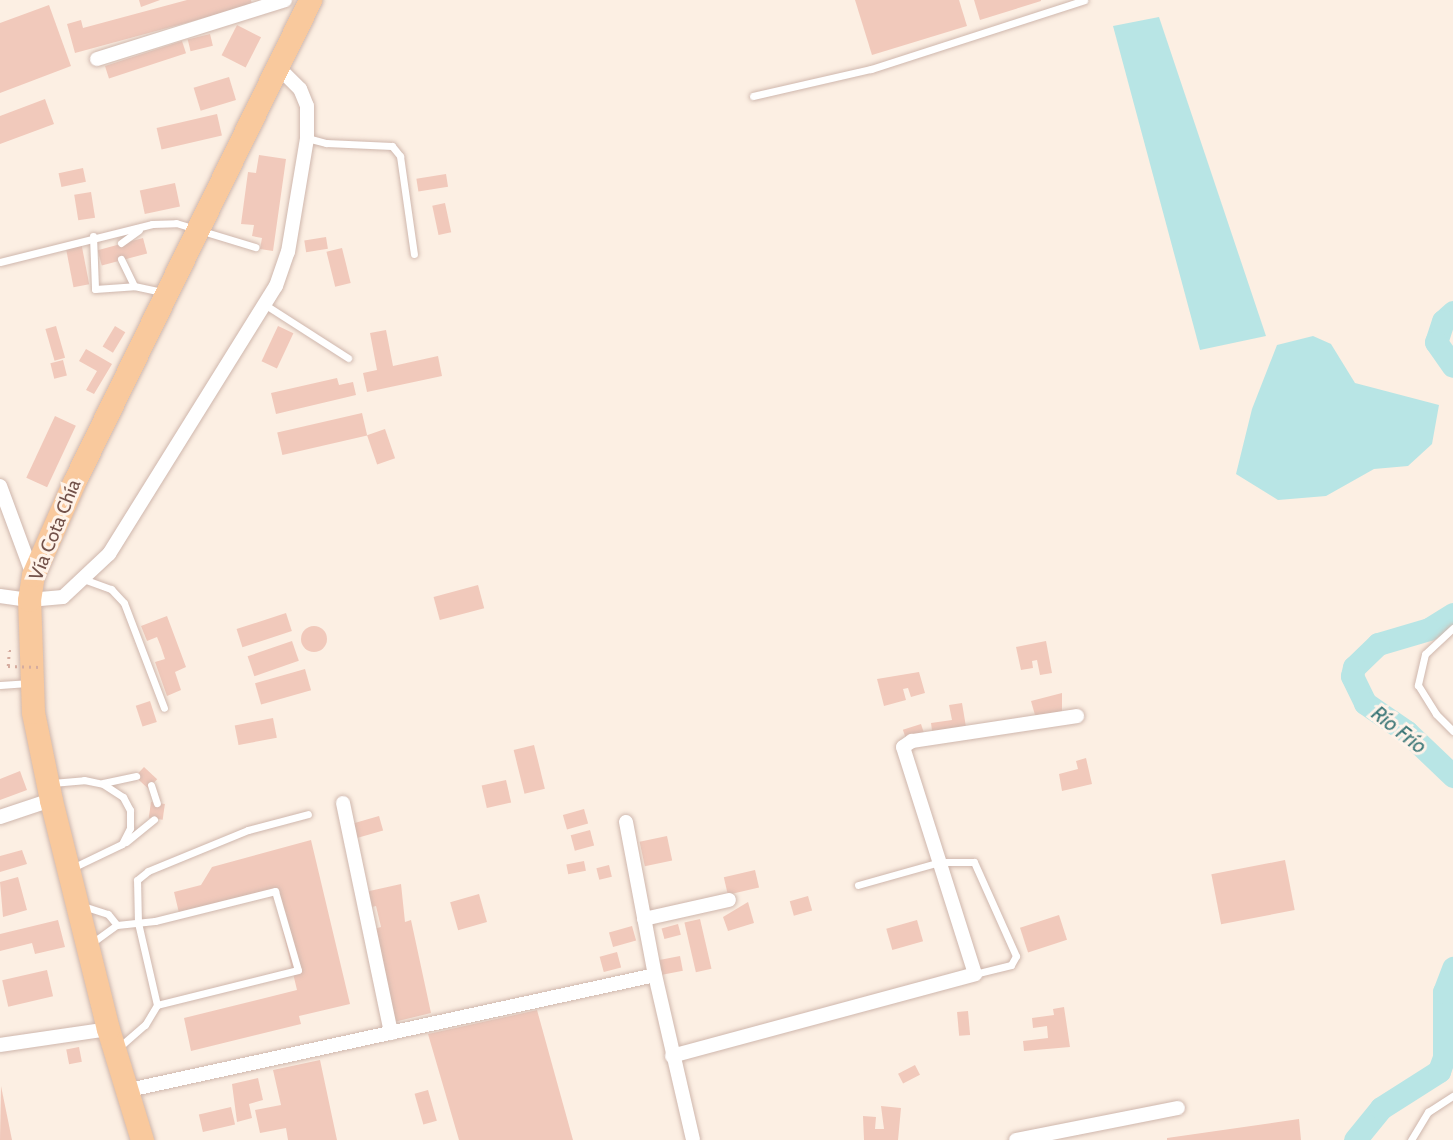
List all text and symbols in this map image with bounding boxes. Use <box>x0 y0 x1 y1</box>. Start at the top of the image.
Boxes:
street label: Vía Cota Chía <box>24 476 86 584</box>
water label: Río Frío <box>1366 701 1432 759</box>

